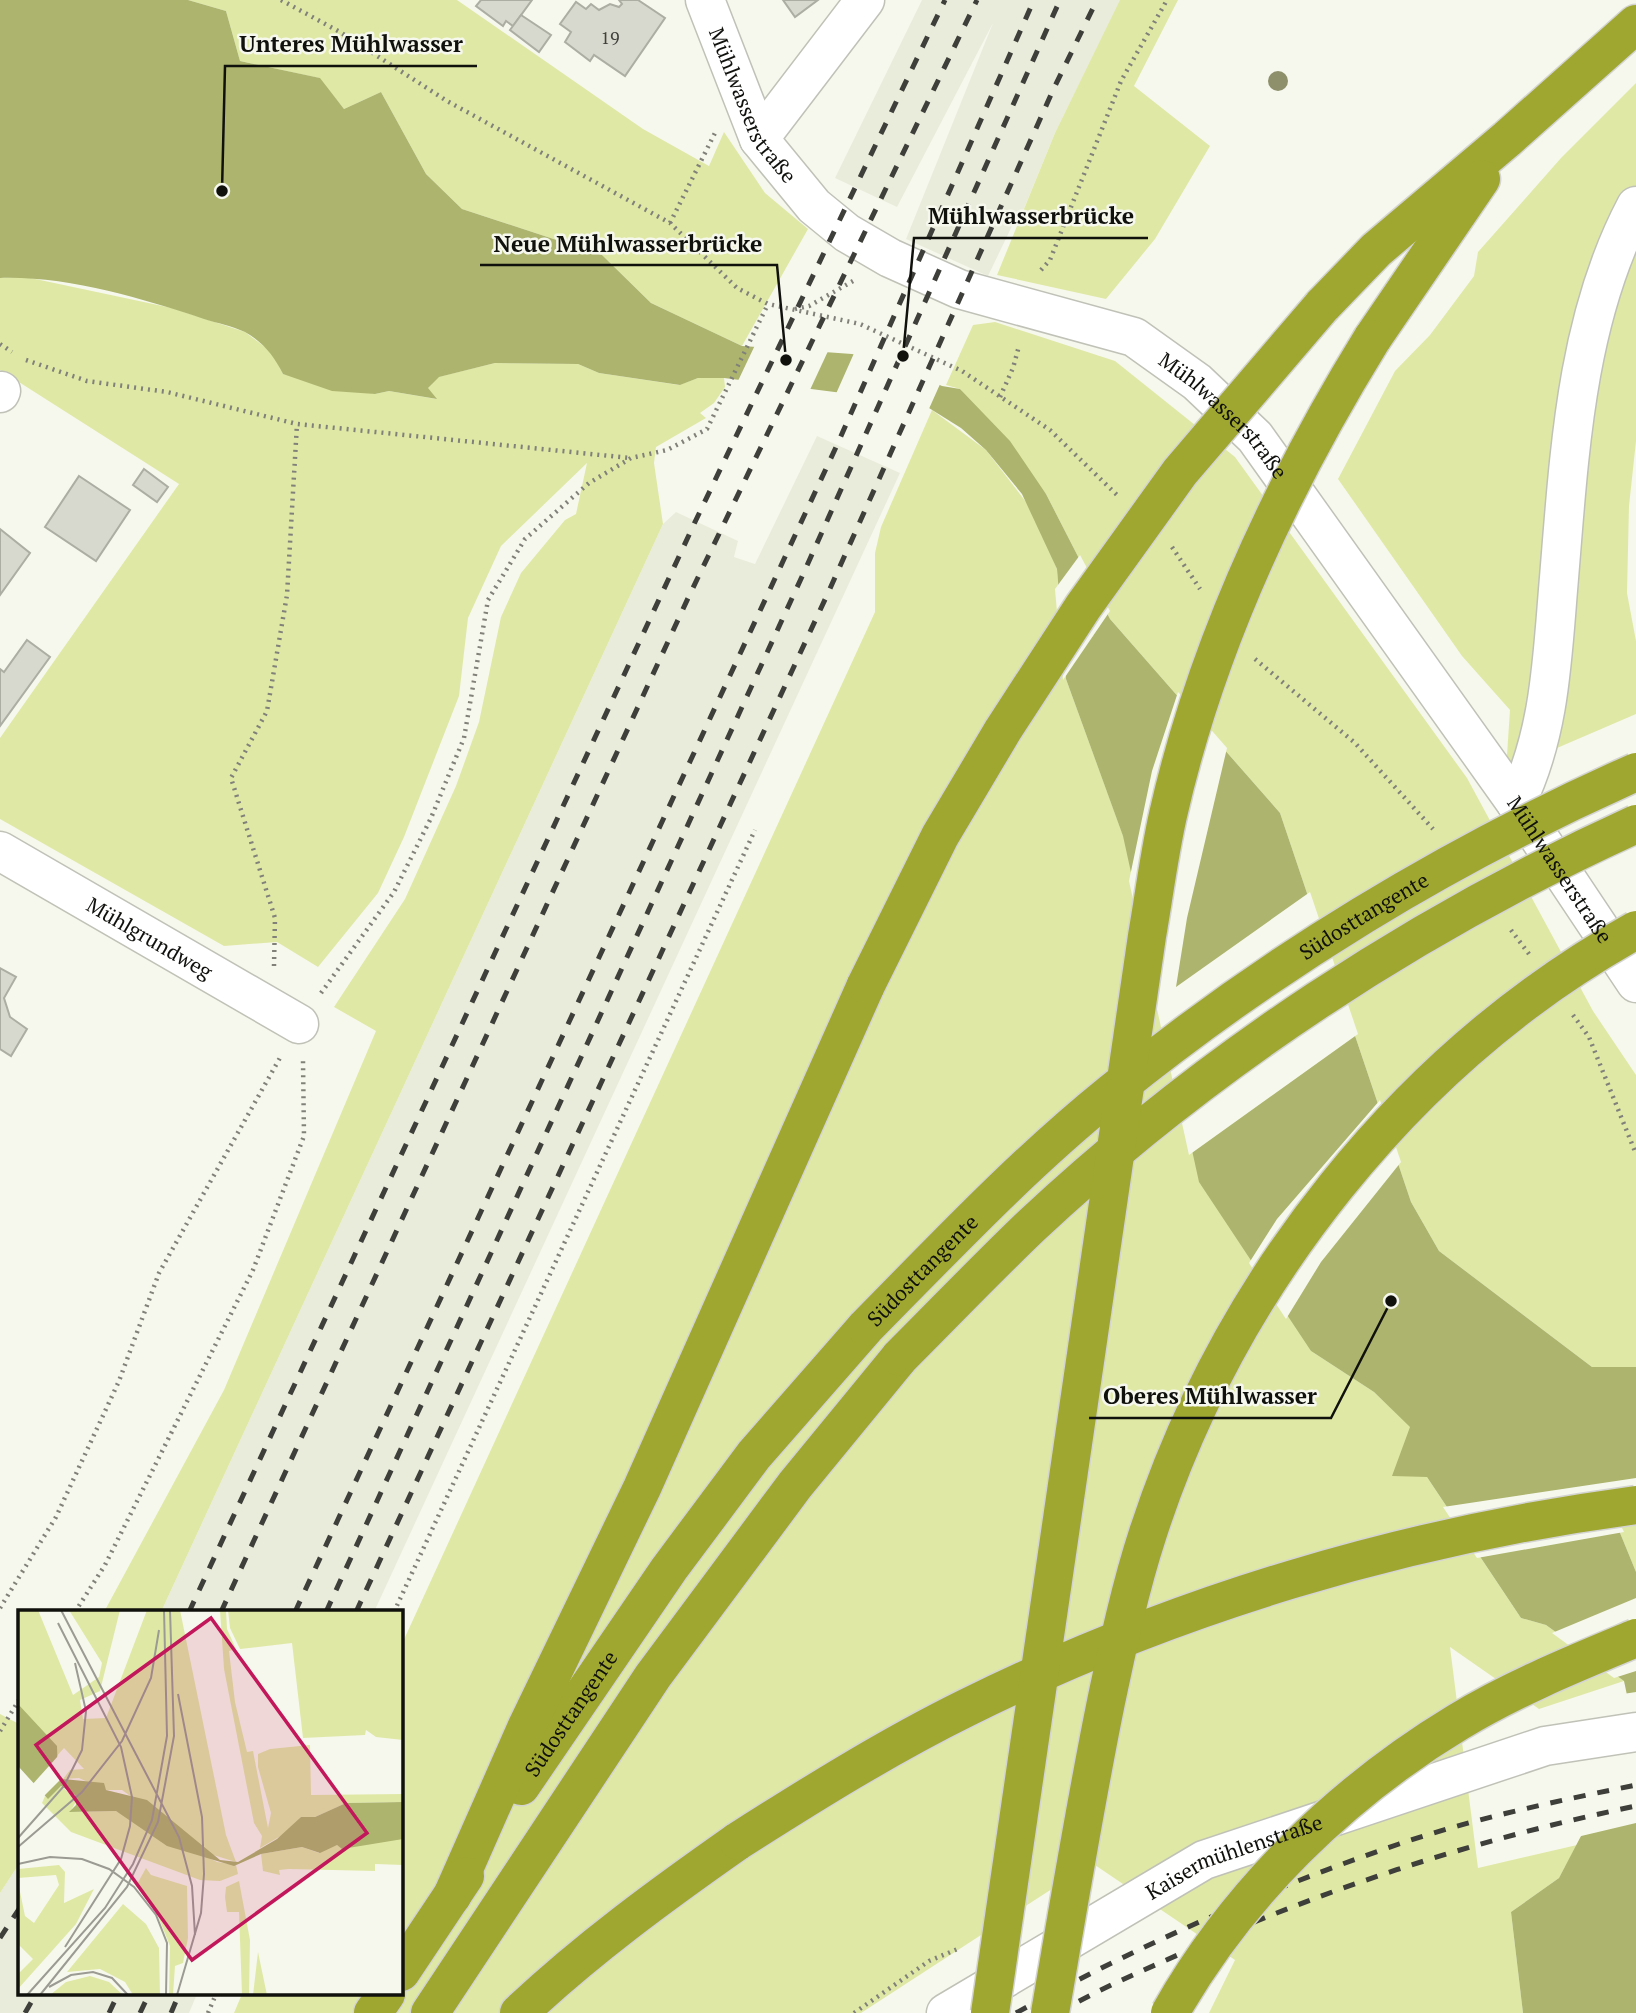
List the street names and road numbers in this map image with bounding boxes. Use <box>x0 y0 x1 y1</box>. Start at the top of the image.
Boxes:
street label: Mühlwasserstraße <box>703 23 803 188</box>
street label: Mühlwasserstraße <box>1154 345 1294 484</box>
street label: Mühlwasserstraße <box>1501 790 1619 948</box>
street label: Südosttangente <box>1294 865 1433 966</box>
street label: Mühlgrundweg <box>82 890 219 986</box>
street label: Südosttangente <box>861 1208 984 1332</box>
street label: Südosttangente <box>518 1645 624 1782</box>
street label: Kaisermühlenstraße <box>1140 1807 1326 1906</box>

